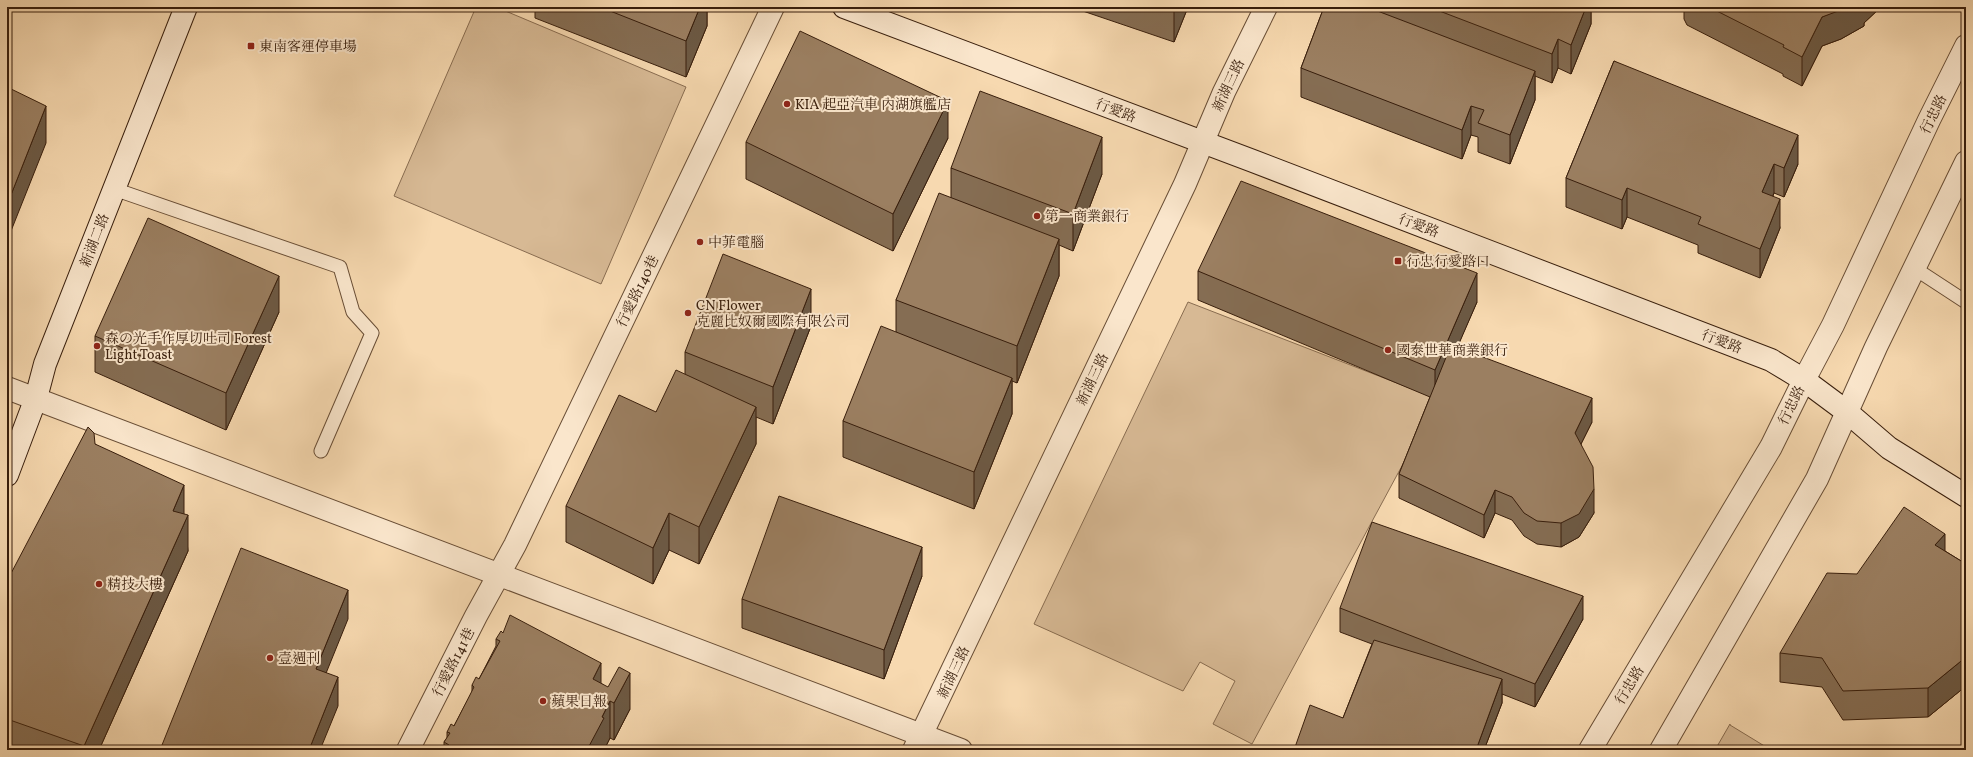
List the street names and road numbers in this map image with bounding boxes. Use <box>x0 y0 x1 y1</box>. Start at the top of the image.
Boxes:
street label: 新湖三路 <box>1209 56 1250 115</box>
street label: 行忠路 <box>1917 92 1952 138</box>
street label: 行愛路 <box>1092 95 1138 128</box>
street label: 行愛路 <box>1395 210 1441 243</box>
street label: 新湖二路 <box>76 211 114 270</box>
street label: 行愛路140巷 <box>613 252 664 331</box>
street label: 行愛路 <box>1698 326 1744 359</box>
street label: 新湖三路 <box>1073 350 1114 409</box>
street label: 行忠路 <box>1775 383 1810 429</box>
street label: 行愛路141巷 <box>429 625 480 701</box>
street label: 新湖三路 <box>934 643 975 702</box>
street label: 行忠路 <box>1611 663 1649 709</box>

